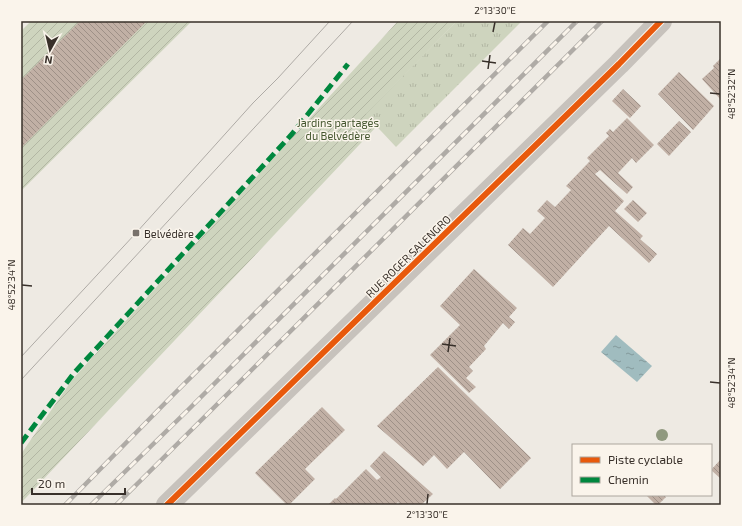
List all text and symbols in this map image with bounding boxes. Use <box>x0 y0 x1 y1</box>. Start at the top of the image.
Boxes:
text: 2°13'30"E <box>474 4 516 16</box>
north arrow <box>30 30 70 70</box>
text: N <box>44 53 53 67</box>
text: 48°52'32"N <box>725 69 737 119</box>
park label: Jardins partagés du Belvédère <box>297 116 380 142</box>
street label: RUE ROGER SALENGRO <box>363 212 453 300</box>
place label: Belvédère <box>144 227 194 240</box>
marker: Belvédère <box>131 228 141 238</box>
text: 48°52'34"N <box>5 259 17 311</box>
text: 48°52'34"N <box>725 357 737 409</box>
legend <box>572 444 712 496</box>
text: Piste cyclable <box>608 452 683 466</box>
scale bar <box>32 470 125 496</box>
text: Chemin <box>608 472 649 486</box>
text: 20 m <box>38 476 65 490</box>
text: 2°13'30"E <box>406 508 448 520</box>

